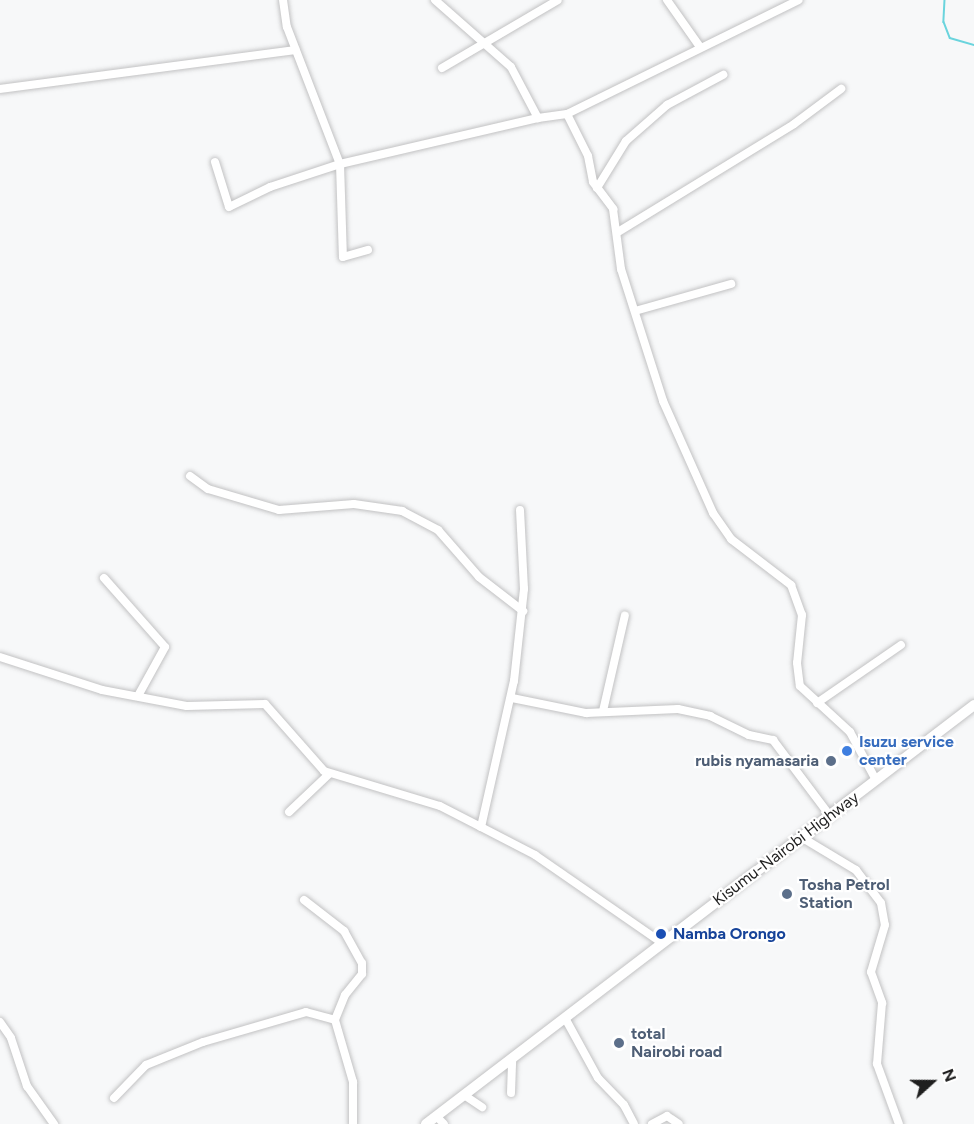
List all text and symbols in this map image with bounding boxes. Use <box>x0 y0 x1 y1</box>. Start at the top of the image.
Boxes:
place label: Isuzu service center <box>859 732 954 770</box>
marker: Isuzu service center <box>840 744 854 758</box>
place label: rubis nyamasaria <box>695 751 819 771</box>
marker: rubis nyamasaria <box>824 754 838 768</box>
street label: Kisumu-Nairobi Highway <box>709 788 863 910</box>
place label: Tosha Petrol Station <box>799 875 890 913</box>
marker: Tosha Petrol Station <box>780 887 794 901</box>
place label: Namba Orongo <box>673 924 786 944</box>
marker: Namba Orongo <box>654 927 668 941</box>
place label: total Nairobi road <box>631 1024 722 1062</box>
marker: total Nairobi road <box>612 1036 626 1050</box>
north arrow <box>902 1052 962 1112</box>
text: N <box>938 1066 960 1085</box>

